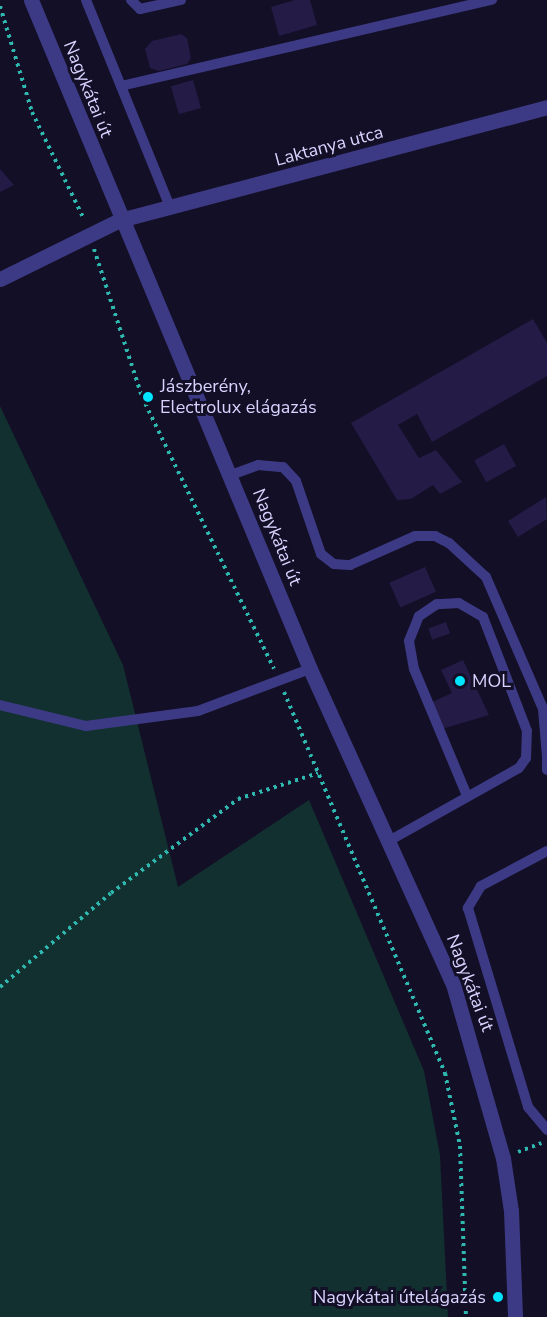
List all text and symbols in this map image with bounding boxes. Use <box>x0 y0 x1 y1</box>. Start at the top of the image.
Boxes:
street label: Nagykátai út <box>59 38 117 140</box>
street label: Laktanya utca <box>272 121 386 171</box>
place label: Jászberény, Electrolux elágazás <box>160 376 317 418</box>
marker: Jászberény, Electrolux elágazás <box>141 390 155 404</box>
street label: Nagykátai út <box>248 486 306 588</box>
place label: MOL <box>472 670 511 692</box>
marker: MOL <box>453 674 467 688</box>
street label: Nagykátai út <box>442 931 498 1035</box>
place label: Nagykátai útelágazás <box>313 1286 486 1308</box>
marker: Nagykátai útelágazás <box>491 1290 505 1304</box>

